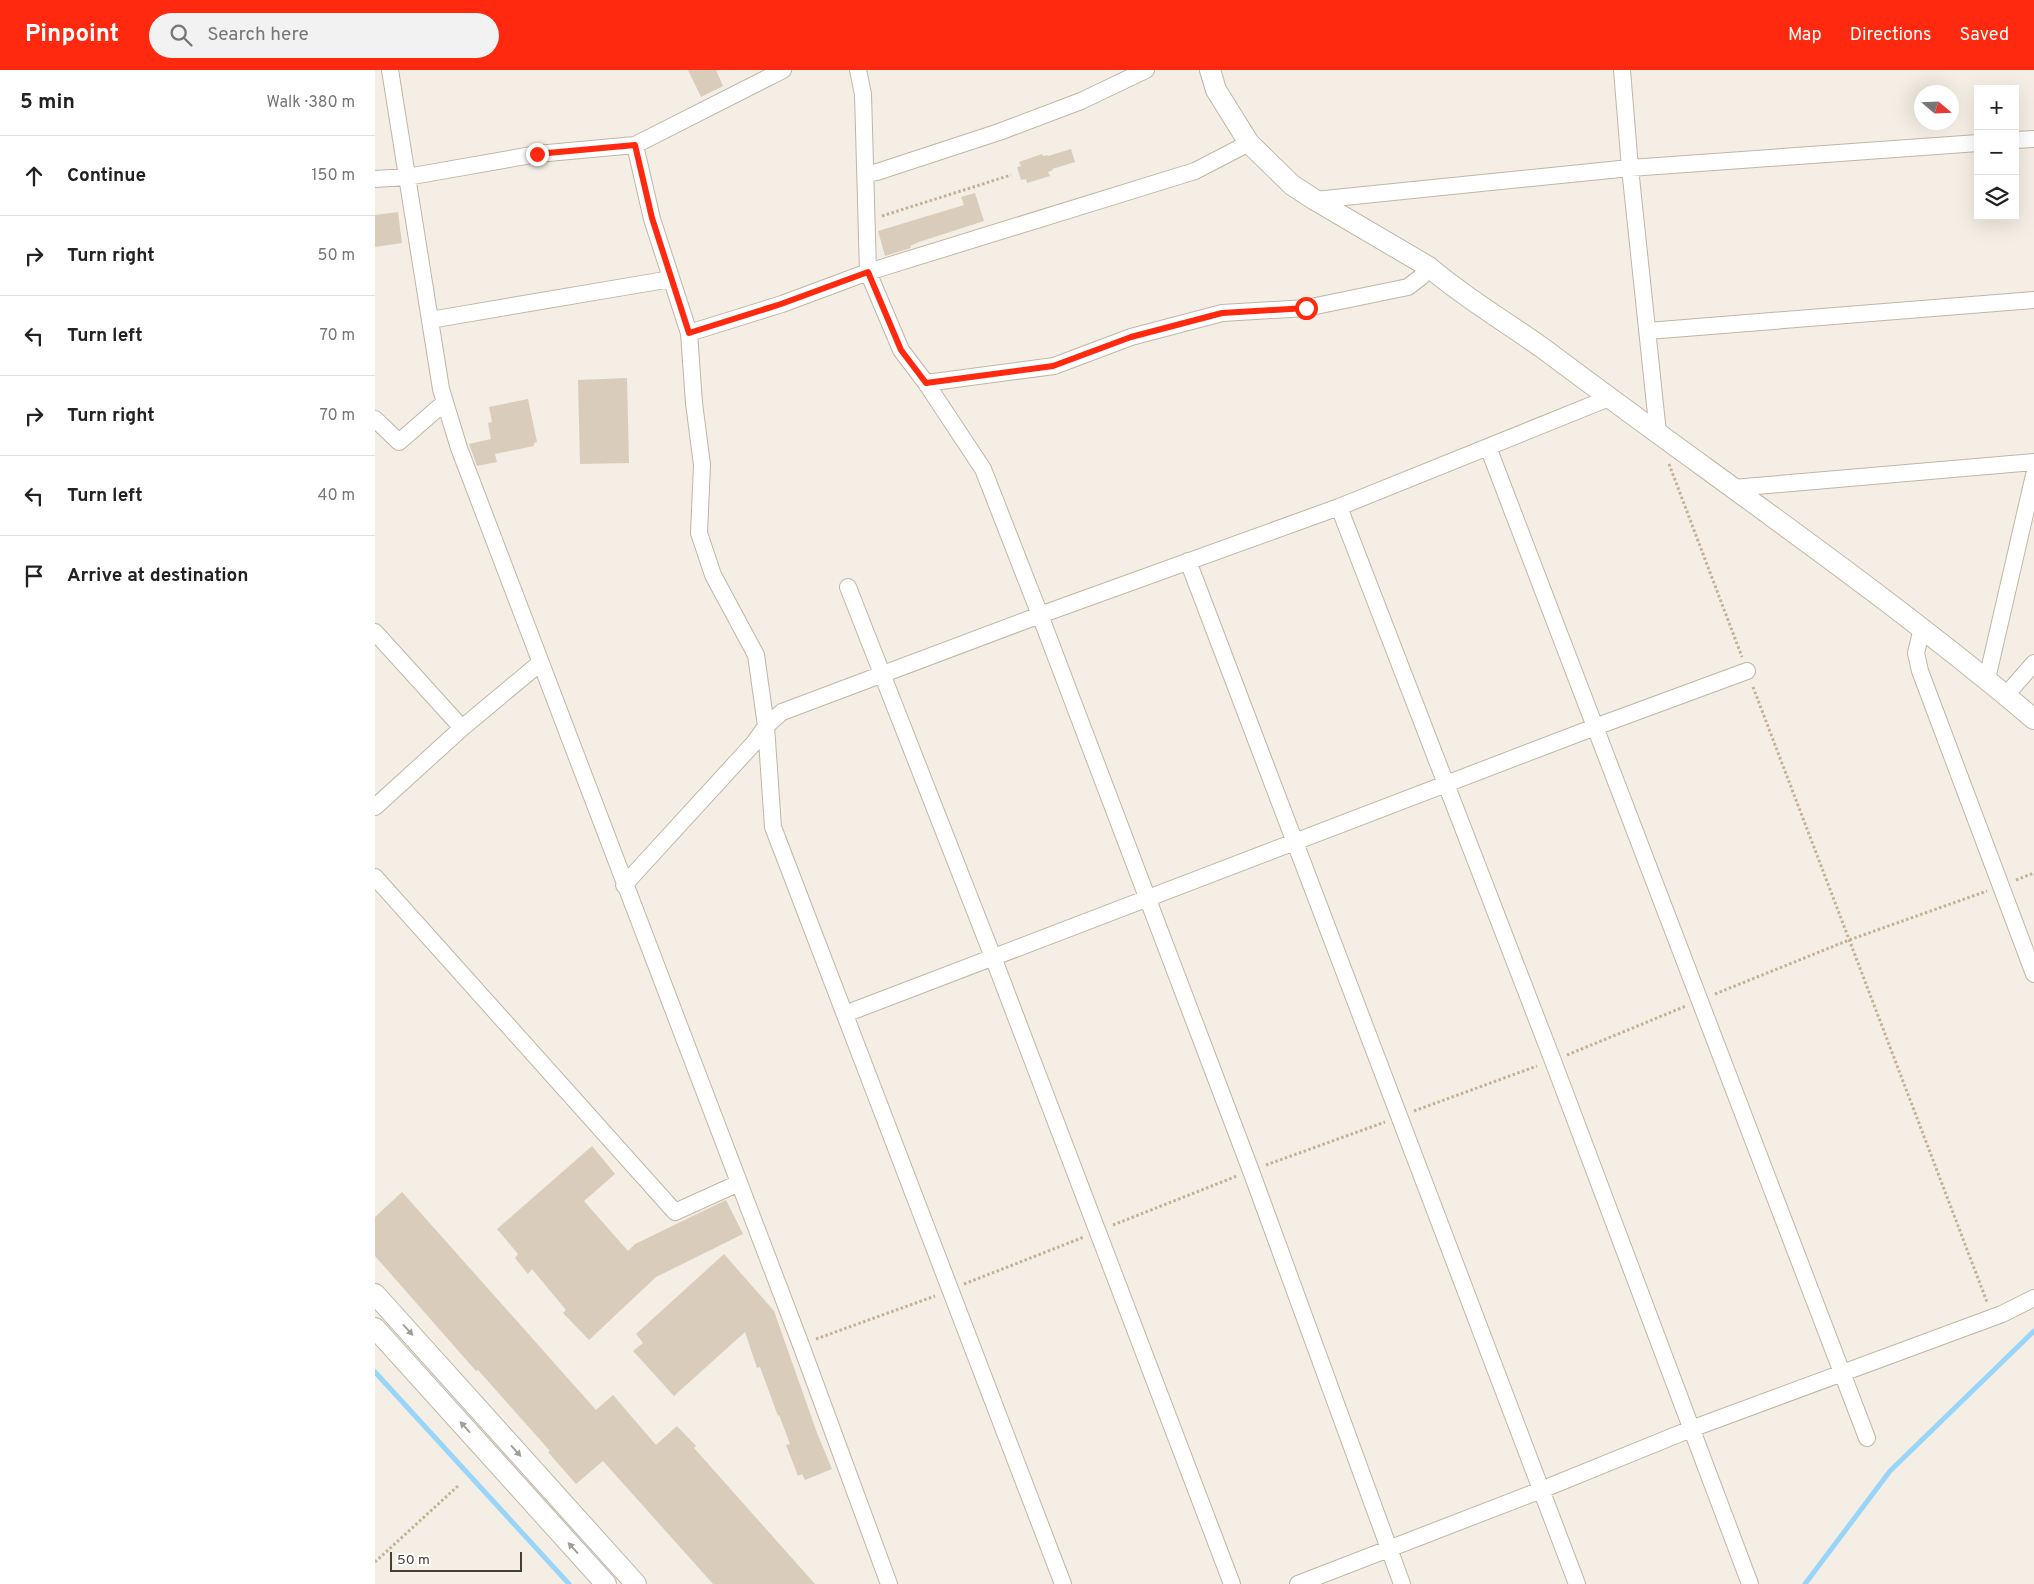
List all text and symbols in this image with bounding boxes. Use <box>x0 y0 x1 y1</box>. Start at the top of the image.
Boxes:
search box <box>149 13 499 58</box>
text: Pinpoint <box>25 20 119 50</box>
icon: search <box>167 21 195 49</box>
text: Search here <box>207 23 309 47</box>
text: Map <box>1788 24 1822 47</box>
text: Directions <box>1850 24 1932 47</box>
text: Saved <box>1960 24 2009 47</box>
north arrow <box>1914 85 1959 130</box>
map controls <box>1974 85 2019 220</box>
button: + <box>1974 85 2019 130</box>
text: 5 min <box>20 89 75 116</box>
text: Walk · 380 m <box>267 93 355 113</box>
button: − <box>1974 130 2019 175</box>
route end <box>526 143 549 166</box>
icon: ahead <box>20 162 48 190</box>
text: Continue <box>67 164 146 188</box>
text: 150 m <box>312 166 355 186</box>
button: layers <box>1974 175 2019 220</box>
icon: right <box>20 242 48 270</box>
text: Turn right <box>67 244 155 268</box>
text: 50 m <box>318 246 355 266</box>
route start <box>1295 297 1318 320</box>
icon: left <box>20 322 48 350</box>
text: Turn left <box>67 324 143 348</box>
text: 70 m <box>320 326 355 346</box>
icon: right <box>20 402 48 430</box>
text: Turn right <box>67 404 155 428</box>
text: 70 m <box>320 406 355 426</box>
icon: left <box>20 482 48 510</box>
text: Turn left <box>67 484 143 508</box>
text: 40 m <box>317 486 355 506</box>
icon: arrive <box>20 562 48 590</box>
text: Arrive at destination <box>67 564 248 588</box>
one-way arrow <box>402 1324 413 1337</box>
one-way arrow <box>459 1421 470 1434</box>
one-way arrow <box>511 1445 522 1458</box>
one-way arrow <box>568 1541 579 1554</box>
scale bar <box>390 1549 523 1572</box>
text: 50 m <box>397 1552 430 1569</box>

